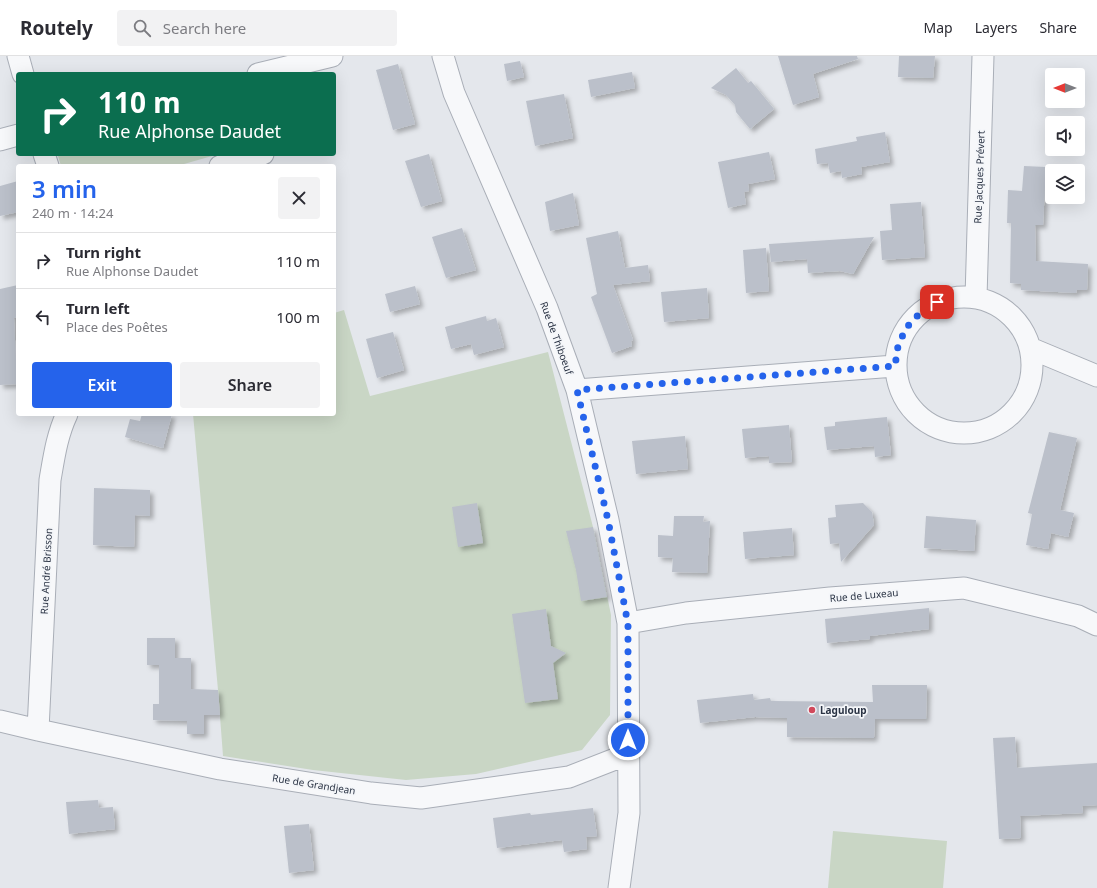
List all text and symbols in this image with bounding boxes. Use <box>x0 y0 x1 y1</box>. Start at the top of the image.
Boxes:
search box <box>117 10 397 46</box>
text: Routely <box>20 15 93 41</box>
icon: search <box>131 17 153 39</box>
text: Search here <box>163 18 246 38</box>
text: Map <box>924 18 953 37</box>
text: Layers <box>975 18 1017 37</box>
text: Share <box>1039 18 1077 37</box>
north arrow <box>1045 68 1085 108</box>
map controls <box>1045 68 1085 204</box>
text: 110 m <box>98 83 181 121</box>
icon: right <box>32 88 84 140</box>
button: sound <box>1045 116 1085 156</box>
text: Rue Alphonse Daudet <box>98 119 281 143</box>
street label: Rue Jacques Prévert <box>970 130 988 224</box>
button: layers <box>1045 164 1085 204</box>
text: 3 min <box>32 172 97 205</box>
button: close <box>278 177 320 219</box>
text: 240 m · 14:24 <box>32 204 113 222</box>
text: Turn right <box>66 242 141 262</box>
icon: right <box>32 250 54 272</box>
text: 110 m <box>276 251 320 271</box>
text: Rue Alphonse Daudet <box>66 262 198 280</box>
pin <box>920 285 954 319</box>
icon: arrive <box>926 291 948 313</box>
text: Turn left <box>66 298 130 318</box>
street label: Rue de Thiboeuf <box>537 300 577 377</box>
icon: left <box>32 306 54 328</box>
text: 100 m <box>276 307 320 327</box>
text: Place des Poêtes <box>66 318 168 336</box>
button: Exit <box>32 362 172 408</box>
button: Share <box>180 362 320 408</box>
street label: Rue André Brisson <box>37 527 55 615</box>
street label: Rue de Luxeau <box>829 585 899 605</box>
place label: Laguloup <box>820 703 866 717</box>
marker: Laguloup <box>807 705 817 715</box>
position arrow <box>607 719 649 761</box>
street label: Rue de Grandjean <box>271 771 357 797</box>

